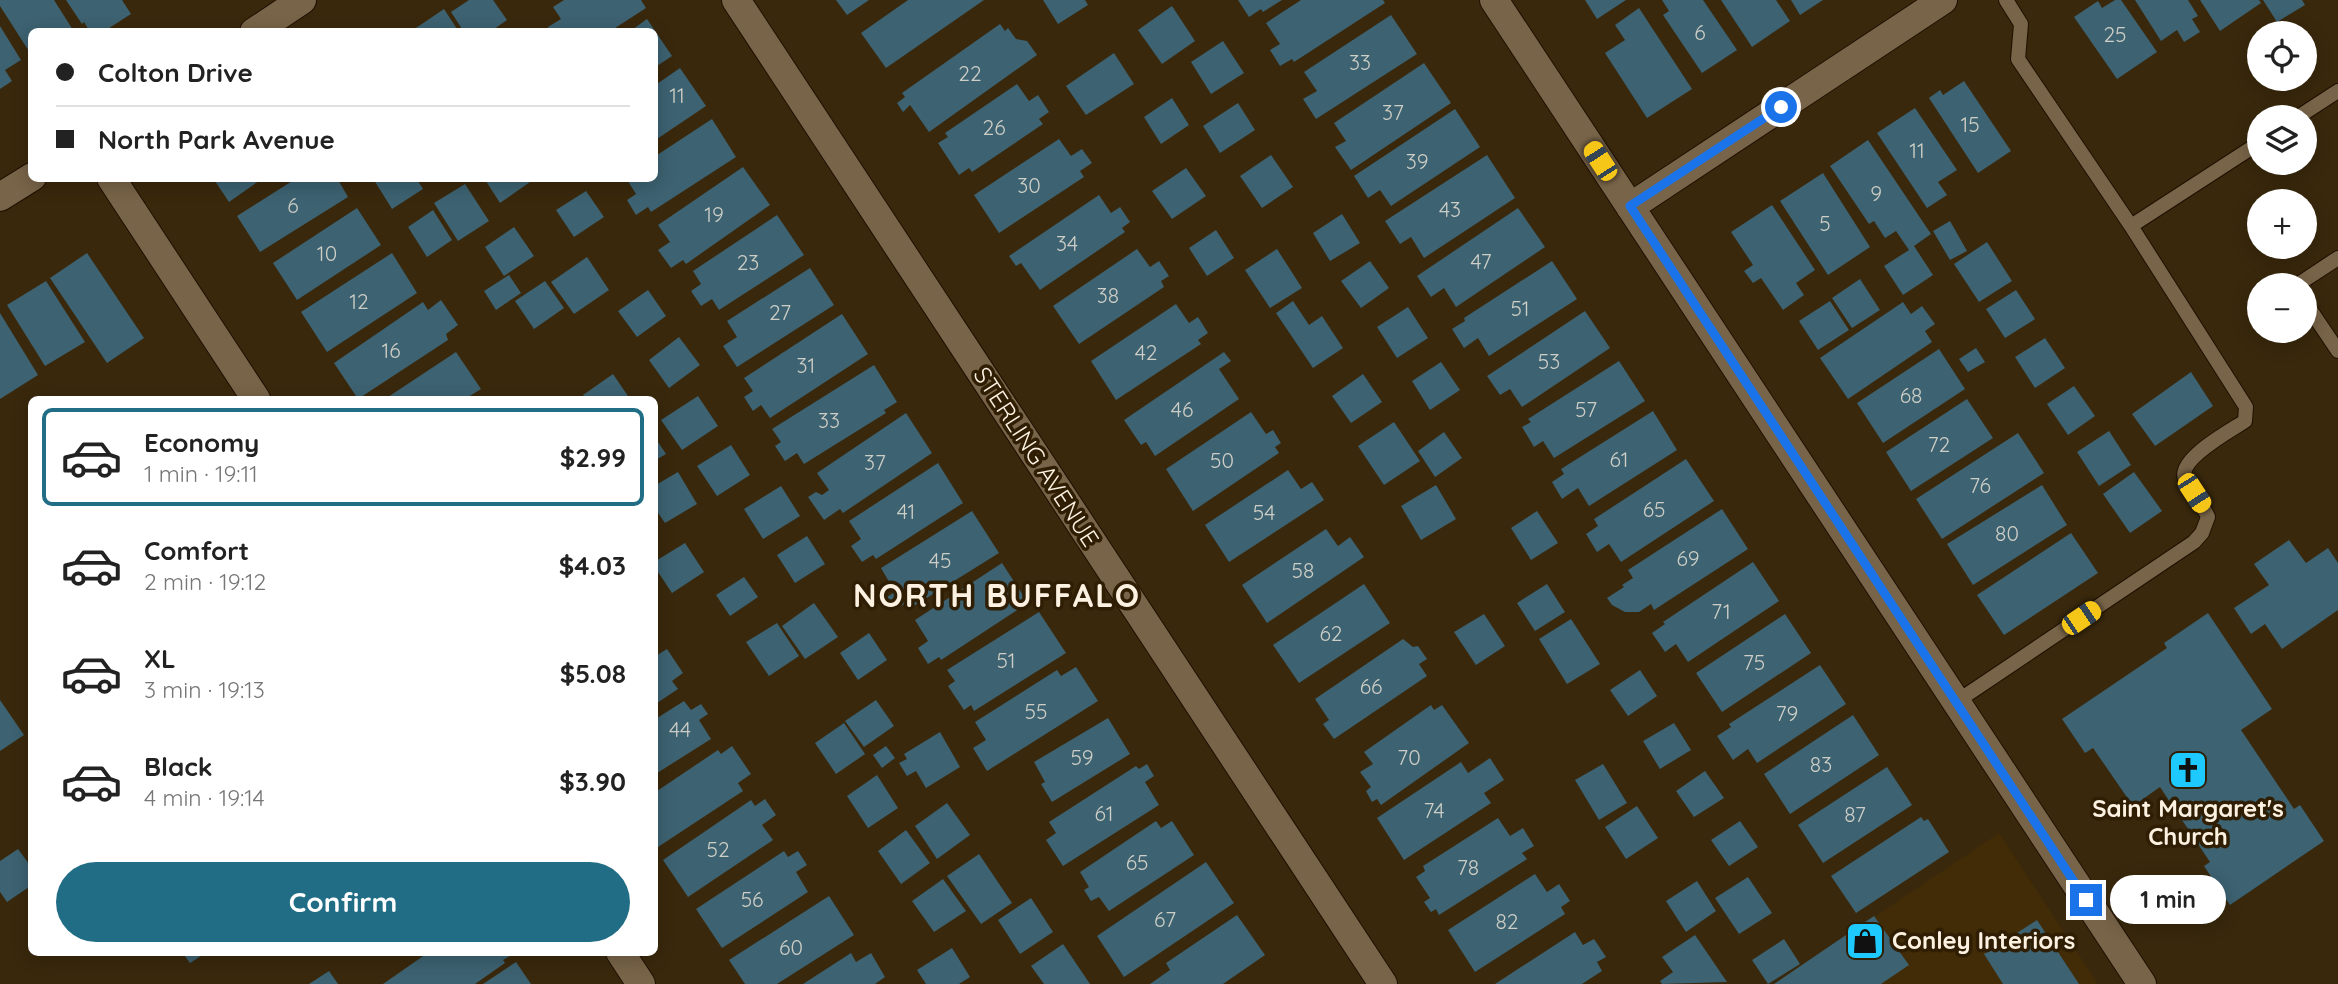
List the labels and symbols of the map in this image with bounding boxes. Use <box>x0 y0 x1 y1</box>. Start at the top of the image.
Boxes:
house number: 6 <box>1694 19 1706 45</box>
house number: 25 <box>2103 21 2127 47</box>
house number: 33 <box>1349 49 1371 75</box>
house number: 22 <box>958 60 982 86</box>
house number: 11 <box>669 82 685 108</box>
route start <box>1765 91 1797 123</box>
house number: 37 <box>1382 99 1404 125</box>
house number: 15 <box>1960 111 1980 137</box>
house number: 26 <box>983 114 1005 140</box>
house number: 11 <box>1909 137 1925 163</box>
car <box>1580 138 1621 184</box>
house number: 39 <box>1406 148 1428 174</box>
house number: 30 <box>1017 172 1041 198</box>
house number: 9 <box>1870 180 1882 206</box>
house number: 6 <box>287 192 299 218</box>
house number: 43 <box>1439 196 1461 222</box>
house number: 19 <box>704 201 724 227</box>
house number: 5 <box>1819 210 1831 236</box>
house number: 34 <box>1056 230 1078 256</box>
house number: 10 <box>317 240 337 266</box>
house number: 47 <box>1470 248 1492 274</box>
house number: 23 <box>737 249 759 275</box>
house number: 38 <box>1097 282 1119 308</box>
house number: 12 <box>349 288 369 314</box>
house number: 51 <box>1510 295 1530 321</box>
house number: 27 <box>769 299 791 325</box>
house number: 16 <box>381 337 401 363</box>
house number: 42 <box>1135 339 1157 365</box>
house number: 53 <box>1538 348 1560 374</box>
house number: 31 <box>797 352 815 378</box>
street label: STERLING AVENUE <box>968 361 1106 552</box>
house number: 68 <box>1900 382 1922 408</box>
house number: 46 <box>1171 396 1193 422</box>
house number: 57 <box>1575 396 1597 422</box>
house number: 33 <box>818 407 840 433</box>
house number: 72 <box>1928 431 1950 457</box>
house number: 61 <box>1610 446 1628 472</box>
house number: 50 <box>1210 447 1234 473</box>
house number: 37 <box>864 449 886 475</box>
car <box>2174 470 2215 516</box>
house number: 76 <box>1969 472 1991 498</box>
house number: 65 <box>1643 496 1665 522</box>
house number: 41 <box>897 498 915 524</box>
house number: 54 <box>1253 499 1275 525</box>
house number: 80 <box>1995 520 2019 546</box>
house number: 69 <box>1676 545 1700 571</box>
house number: 45 <box>929 547 951 573</box>
house number: 58 <box>1292 557 1314 583</box>
district label: NORTH BUFFALO <box>853 575 1141 615</box>
house number: 71 <box>1711 598 1731 624</box>
car <box>2058 598 2105 638</box>
house number: 62 <box>1320 620 1342 646</box>
house number: 51 <box>996 647 1016 673</box>
house number: 75 <box>1743 649 1765 675</box>
house number: 66 <box>1360 673 1382 699</box>
house number: 55 <box>1025 698 1047 724</box>
house number: 79 <box>1776 700 1798 726</box>
house number: 44 <box>669 716 691 742</box>
house number: 59 <box>1070 744 1094 770</box>
house number: 70 <box>1397 744 1421 770</box>
church icon: Saint Margaret's Church <box>2167 749 2209 791</box>
house number: 83 <box>1810 751 1832 777</box>
place label: Saint Margaret's Church <box>2092 793 2284 851</box>
house number: 74 <box>1424 797 1445 823</box>
house number: 61 <box>1095 800 1113 826</box>
house number: 87 <box>1844 801 1866 827</box>
house number: 52 <box>706 836 730 862</box>
house number: 65 <box>1126 849 1148 875</box>
house number: 78 <box>1457 854 1479 880</box>
callout: 1 min <box>2110 876 2226 925</box>
route end <box>2070 884 2102 916</box>
house number: 56 <box>741 886 763 912</box>
house number: 67 <box>1154 906 1176 932</box>
house number: 82 <box>1496 908 1518 934</box>
shop icon: Conley Interiors <box>1844 920 1886 962</box>
place label: Conley Interiors <box>1892 925 2075 955</box>
house number: 60 <box>779 934 803 960</box>

